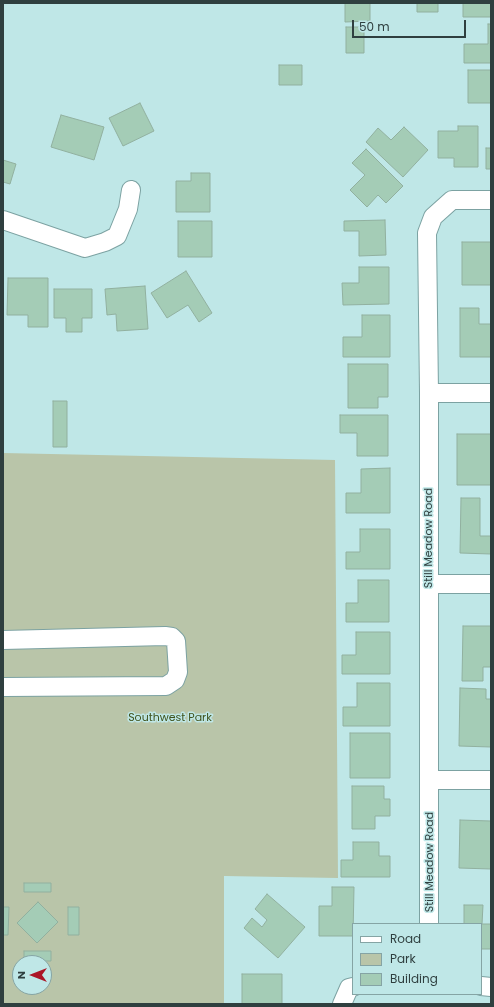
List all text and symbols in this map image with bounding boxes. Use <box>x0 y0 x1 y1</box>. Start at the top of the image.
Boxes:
scale bar <box>354 12 468 38</box>
text: 50 m <box>359 18 390 35</box>
street label: Still Meadow Road <box>422 488 436 588</box>
park label: Southwest Park <box>128 711 212 725</box>
street label: Still Meadow Road <box>423 812 437 912</box>
legend <box>352 923 482 995</box>
text: Road <box>390 930 421 947</box>
text: Park <box>390 950 416 967</box>
north arrow <box>12 955 52 995</box>
text: Building <box>390 970 438 987</box>
text: N <box>13 971 29 979</box>

